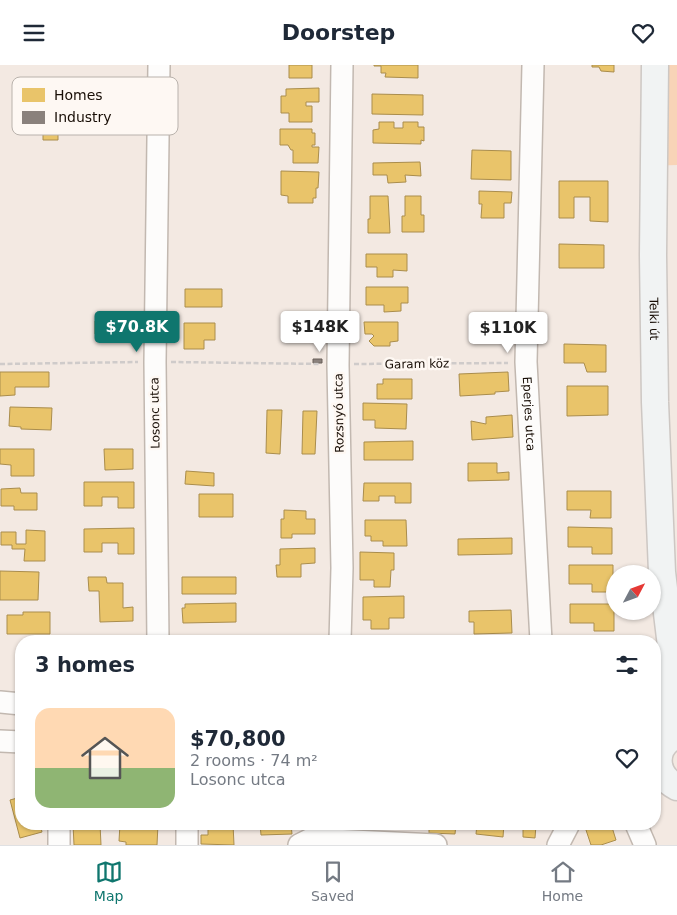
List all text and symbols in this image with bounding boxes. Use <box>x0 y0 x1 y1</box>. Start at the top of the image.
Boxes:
icon: menu <box>20 19 48 47</box>
icon: heart <box>629 19 657 47</box>
text: Doorstep <box>282 20 395 45</box>
legend <box>12 77 178 135</box>
text: Homes <box>54 87 103 103</box>
text: Industry <box>54 109 112 125</box>
street label: Telki út <box>647 297 661 341</box>
pin: $70.8K <box>96 311 178 353</box>
pin: $148K <box>285 311 355 353</box>
pin: $110K <box>473 311 543 354</box>
text: $70.8K <box>105 317 169 336</box>
text: $148K <box>292 317 348 336</box>
text: $110K <box>480 318 536 337</box>
street label: Garam köz <box>385 356 449 372</box>
street label: Rozsnyó utca <box>331 373 347 453</box>
street label: Eperjes utca <box>520 376 538 452</box>
street label: Losonc utca <box>147 377 163 449</box>
north arrow <box>606 565 661 620</box>
map controls <box>606 565 661 620</box>
icon: filters <box>613 651 641 679</box>
text: 3 homes <box>35 653 135 677</box>
text: $70,800 <box>190 727 286 751</box>
icon: home <box>75 728 135 788</box>
icon: heart <box>613 744 641 772</box>
text: 2 rooms · 74 m² <box>190 751 318 770</box>
text: Losonc utca <box>190 770 286 789</box>
tab: Map <box>94 858 123 904</box>
tab: Saved <box>311 858 354 904</box>
tab: Home <box>542 858 583 904</box>

